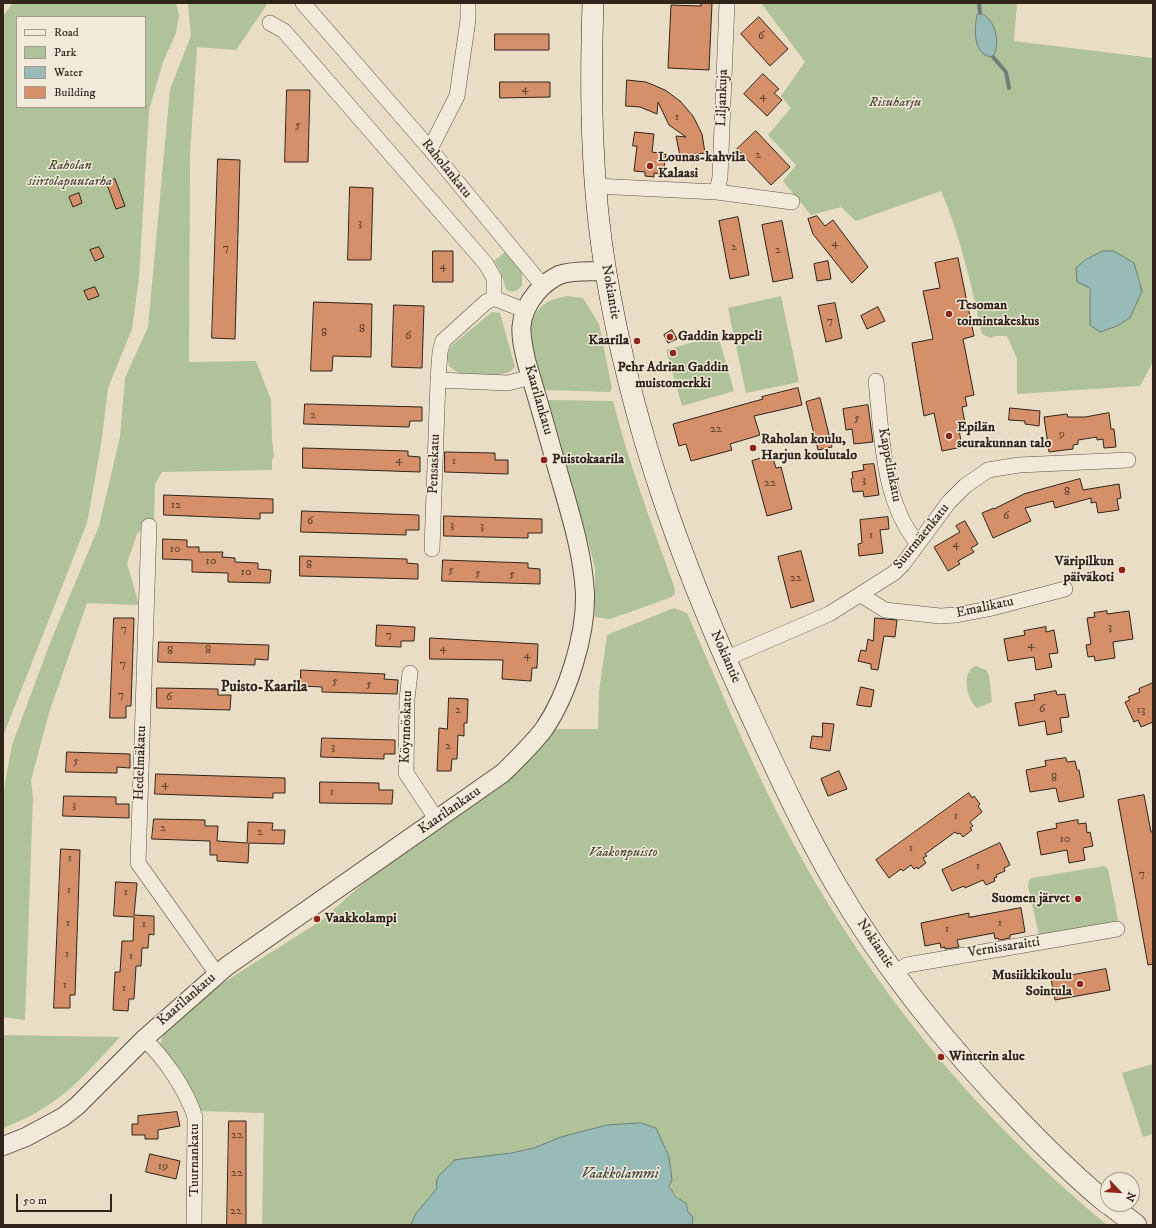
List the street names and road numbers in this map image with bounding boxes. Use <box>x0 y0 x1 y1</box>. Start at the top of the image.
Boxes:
street label: Liljankuja <box>714 69 732 127</box>
street label: Raholankatu <box>417 136 475 202</box>
street label: Nokiantie <box>597 263 623 321</box>
street label: Kaarilankatu <box>520 363 556 437</box>
street label: Kappelinkatu <box>874 427 904 503</box>
street label: Pensaskatu <box>426 433 444 495</box>
street label: Suurmäenkatu <box>890 501 954 573</box>
street label: Emalikatu <box>955 594 1015 622</box>
street label: Nokiantie <box>706 628 744 686</box>
street label: Köynnöskatu <box>397 690 417 764</box>
street label: Hedelmäkatu <box>131 725 151 801</box>
street label: Kaarilankatu <box>416 783 484 839</box>
street label: Nokiantie <box>852 916 898 972</box>
street label: Vernissaraitti <box>967 934 1041 962</box>
street label: Kaarilankatu <box>154 970 220 1030</box>
street label: Tuurnankatu <box>187 1123 203 1197</box>

